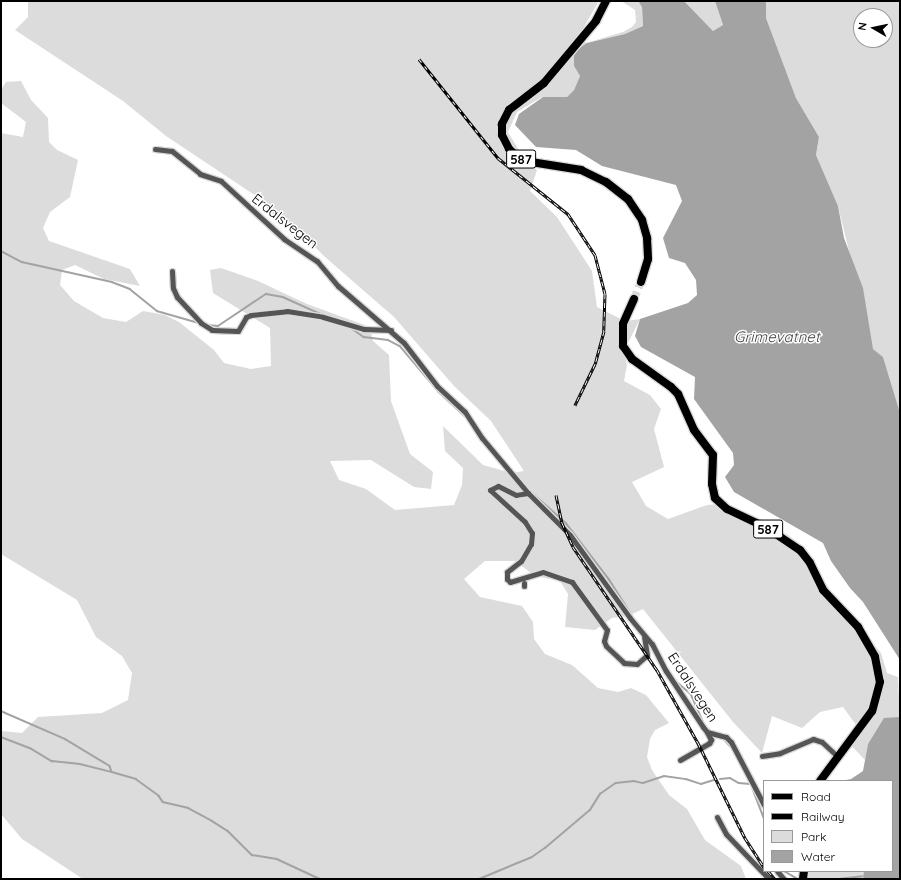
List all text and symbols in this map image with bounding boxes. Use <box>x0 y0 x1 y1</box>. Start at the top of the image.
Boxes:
north arrow <box>853 8 893 48</box>
text: N <box>855 21 870 31</box>
road number: 587 <box>506 148 536 170</box>
street label: Erdalsvegen <box>249 190 321 252</box>
water label: Grimevatnet <box>734 328 820 346</box>
road number: 587 <box>753 518 783 540</box>
street label: Erdalsvegen <box>664 649 722 725</box>
legend <box>763 780 893 872</box>
text: Road <box>801 789 831 804</box>
text: Railway <box>801 809 845 824</box>
text: Park <box>801 829 826 844</box>
text: Water <box>801 849 835 864</box>

